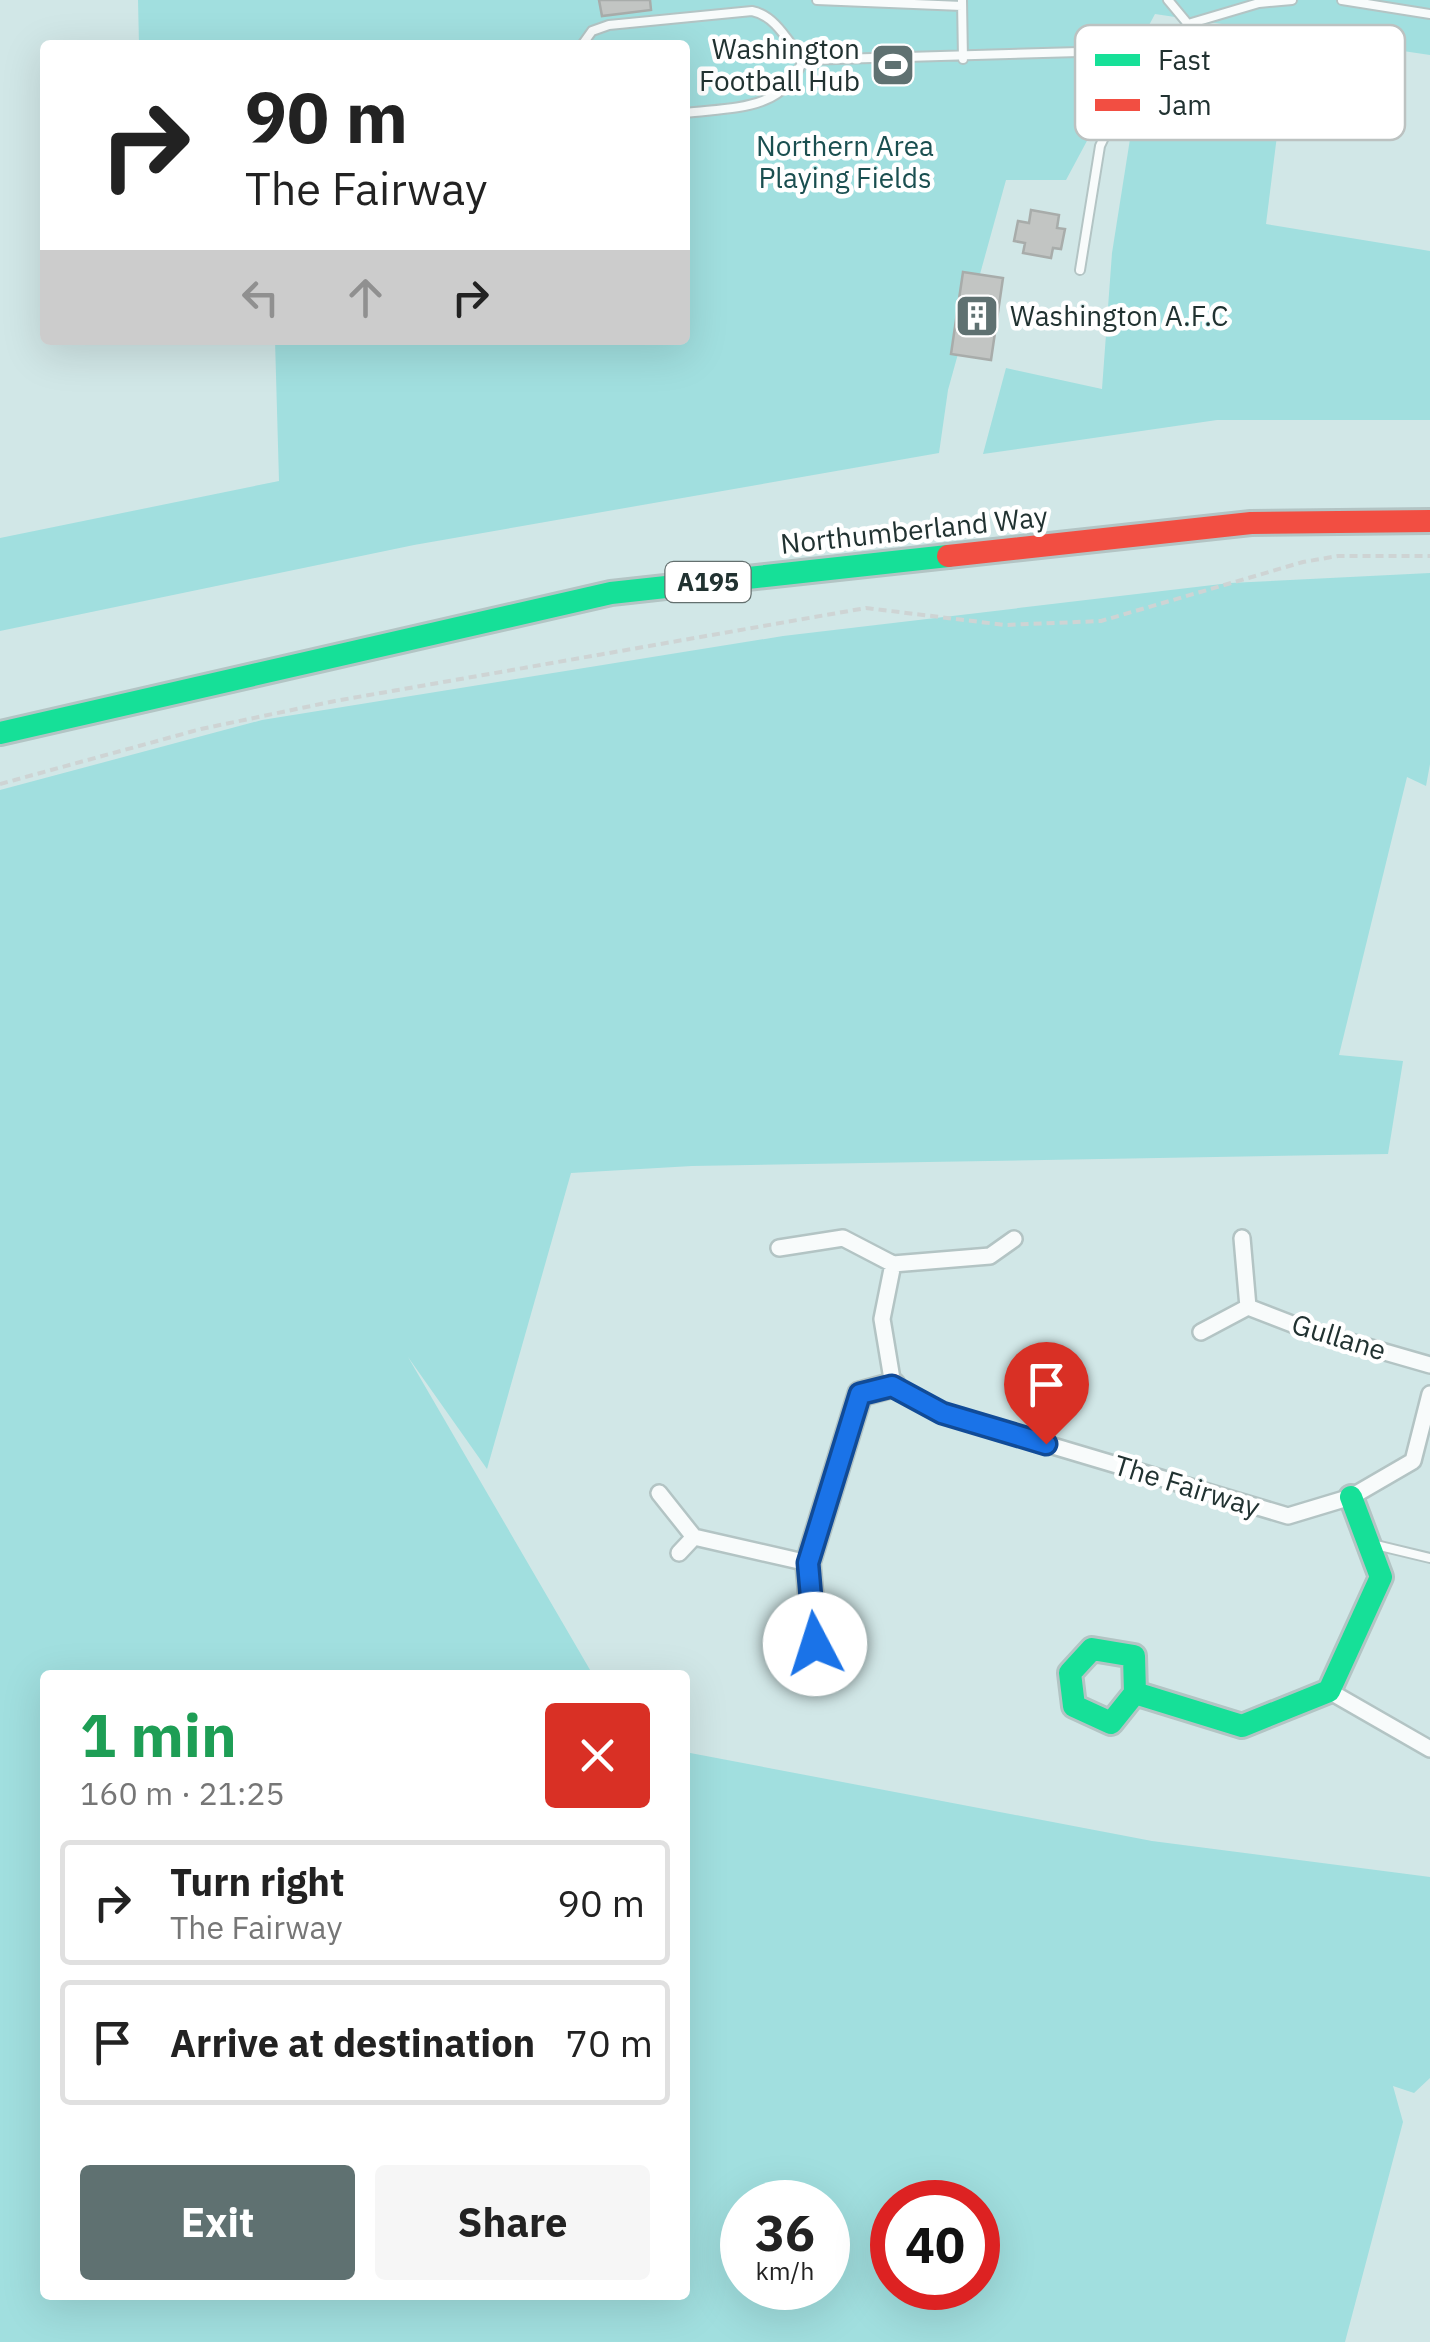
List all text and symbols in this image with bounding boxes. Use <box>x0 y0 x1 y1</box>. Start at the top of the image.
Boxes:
legend <box>1075 25 1405 140</box>
place label: Washington Football Hub <box>699 30 860 99</box>
text: Fast <box>1158 41 1211 78</box>
sports icon: Washington Football Hub <box>870 42 916 88</box>
text: 90 m <box>245 71 408 162</box>
icon: right <box>80 80 210 210</box>
text: Jam <box>1158 86 1212 123</box>
park label: Northern Area Playing Fields <box>756 127 934 196</box>
text: The Fairway <box>245 159 487 217</box>
icon: left <box>233 270 288 325</box>
icon: ahead <box>338 270 393 325</box>
icon: right <box>443 270 498 325</box>
building icon: Washington A.F.C <box>954 293 1000 339</box>
place label: Washington A.F.C <box>1010 297 1228 334</box>
street label: Northumberland Way <box>778 497 1049 562</box>
road number: A195 <box>666 562 750 602</box>
street label: Gullane <box>1288 1305 1391 1368</box>
pin <box>1004 1342 1089 1445</box>
icon: arrive <box>1019 1357 1074 1412</box>
street label: The Fairway <box>1110 1446 1265 1525</box>
position arrow <box>763 1592 867 1696</box>
text: 1 min <box>80 1695 237 1774</box>
button: close <box>545 1703 650 1808</box>
text: 160 m · 21:25 <box>80 1772 285 1814</box>
text: Turn right <box>170 1857 345 1906</box>
icon: right <box>85 1875 140 1930</box>
text: 90 m <box>557 1878 645 1927</box>
text: The Fairway <box>170 1906 342 1948</box>
icon: arrive <box>85 2015 140 2070</box>
text: Arrive at destination <box>170 2018 535 2067</box>
text: 70 m <box>565 2018 653 2067</box>
button: Exit <box>80 2165 355 2280</box>
button: Share <box>375 2165 650 2280</box>
speed limit sign: 40 <box>870 2180 1000 2310</box>
text: 36 <box>755 2200 815 2265</box>
text: km/h <box>756 2254 814 2287</box>

